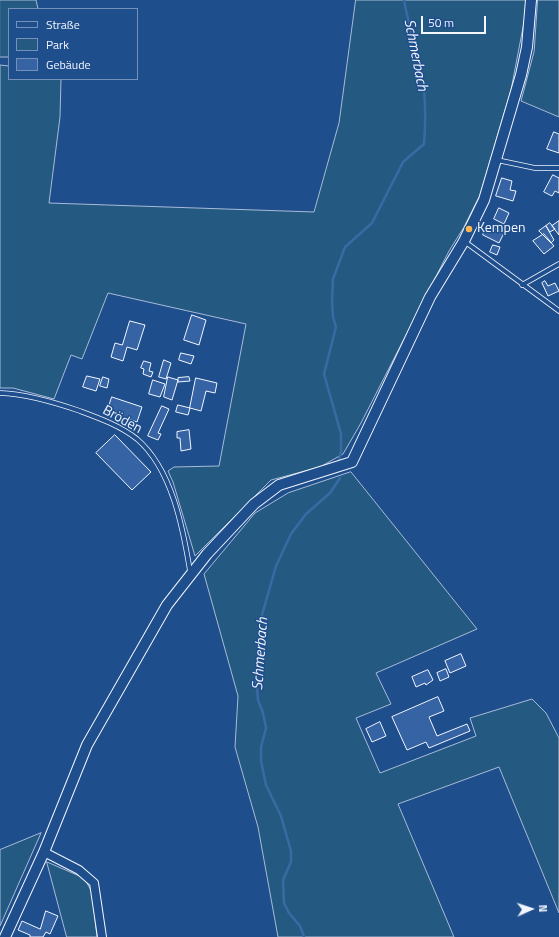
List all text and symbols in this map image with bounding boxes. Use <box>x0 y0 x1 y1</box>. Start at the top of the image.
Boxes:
legend <box>8 8 138 80</box>
scale bar <box>423 8 488 34</box>
text: 50 m <box>428 13 454 32</box>
text: Straße <box>46 15 80 34</box>
water label: Schmerbach <box>399 18 431 92</box>
text: Park <box>46 35 69 54</box>
text: Gebäude <box>46 55 91 74</box>
place label: Kempen <box>477 221 525 237</box>
marker: Kempen <box>464 224 474 234</box>
street label: Bröden <box>99 402 145 438</box>
water label: Schmerbach <box>249 617 273 691</box>
north arrow <box>511 889 551 929</box>
text: N <box>535 904 551 913</box>

